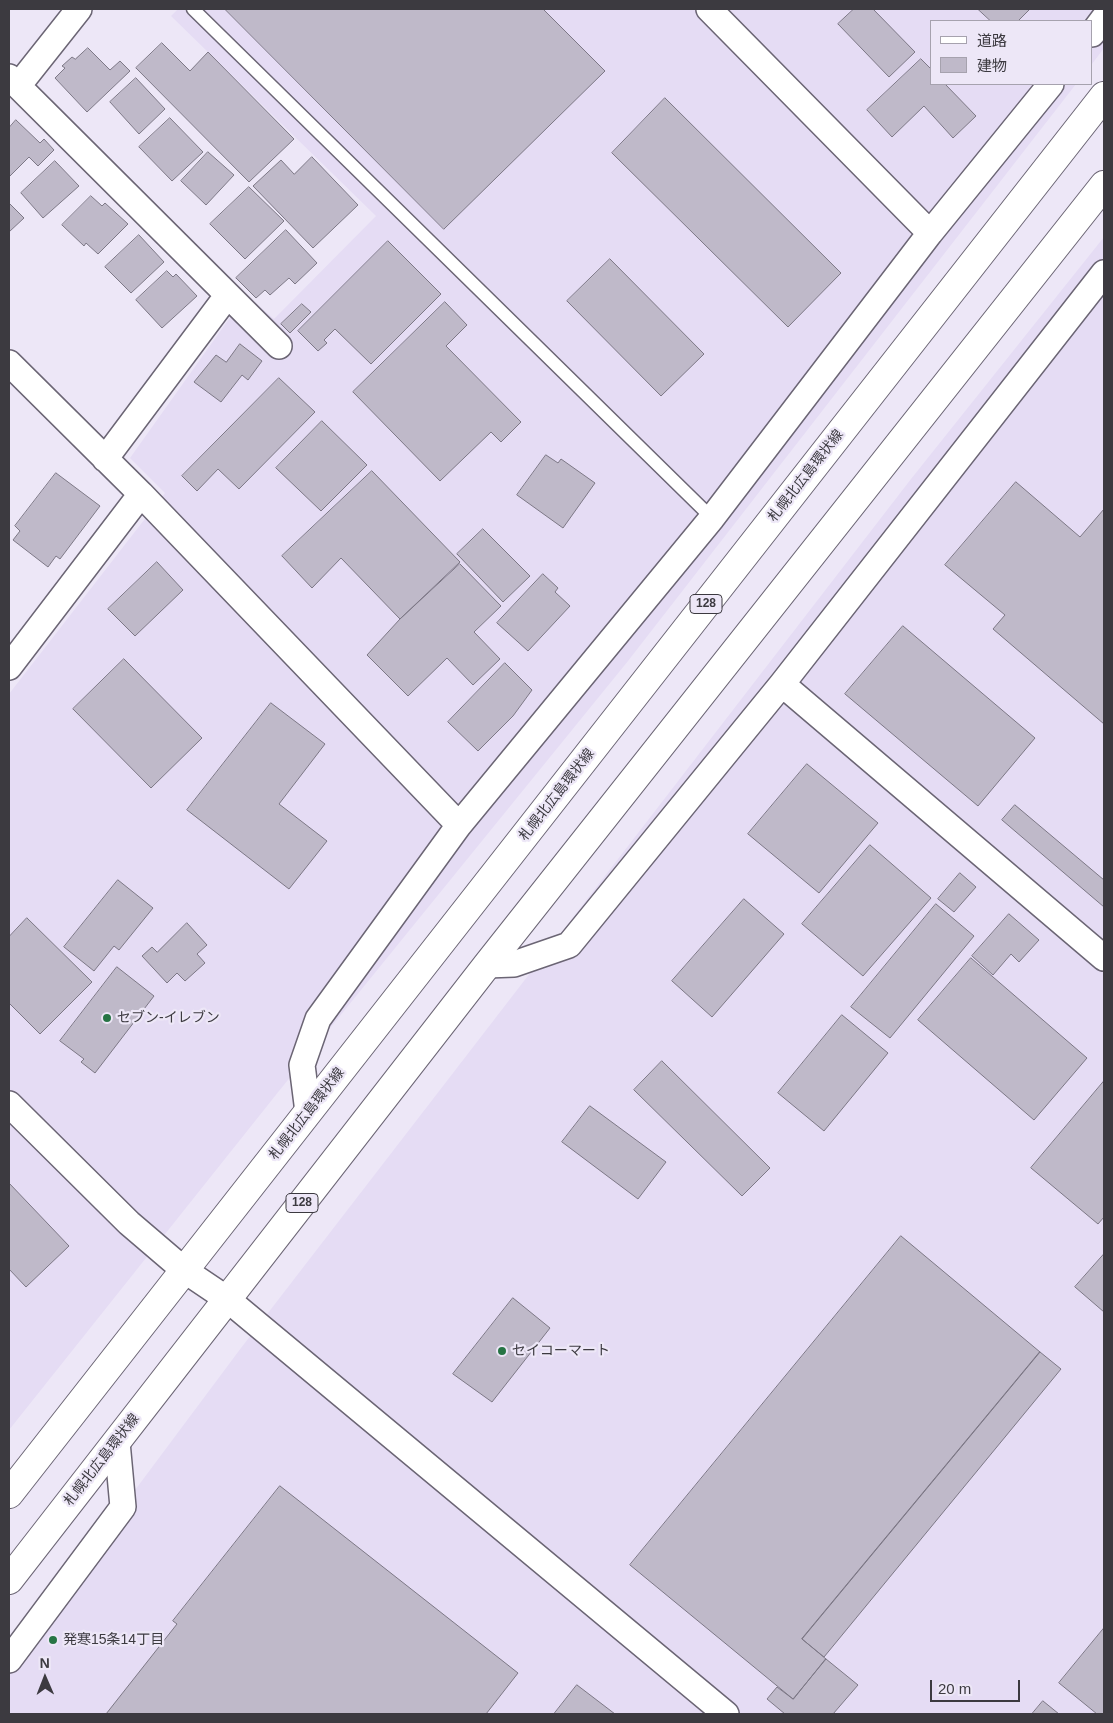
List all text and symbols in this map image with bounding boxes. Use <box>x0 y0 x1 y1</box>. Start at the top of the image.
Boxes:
legend <box>930 20 1093 85</box>
text: 道路 <box>977 32 1007 49</box>
text: 建物 <box>977 57 1007 74</box>
street label: 札幌北広島環状線 <box>765 427 847 525</box>
road number: 128 <box>690 594 722 614</box>
street label: 札幌北広島環状線 <box>516 746 598 844</box>
place label: セブン-イレブン <box>117 1010 220 1026</box>
marker: セブン-イレブン <box>101 1012 113 1024</box>
street label: 札幌北広島環状線 <box>266 1065 348 1163</box>
road number: 128 <box>286 1194 318 1212</box>
place label: セイコーマート <box>512 1343 610 1359</box>
marker: セイコーマート <box>496 1345 508 1357</box>
street label: 札幌北広島環状線 <box>61 1411 143 1509</box>
place label: 発寒15条14丁目 <box>63 1632 164 1648</box>
marker: 発寒15条14丁目 <box>47 1634 59 1646</box>
north arrow <box>20 1653 70 1703</box>
text: N <box>40 1655 50 1671</box>
scale bar <box>933 1670 1023 1702</box>
text: 20 m <box>938 1680 971 1697</box>

